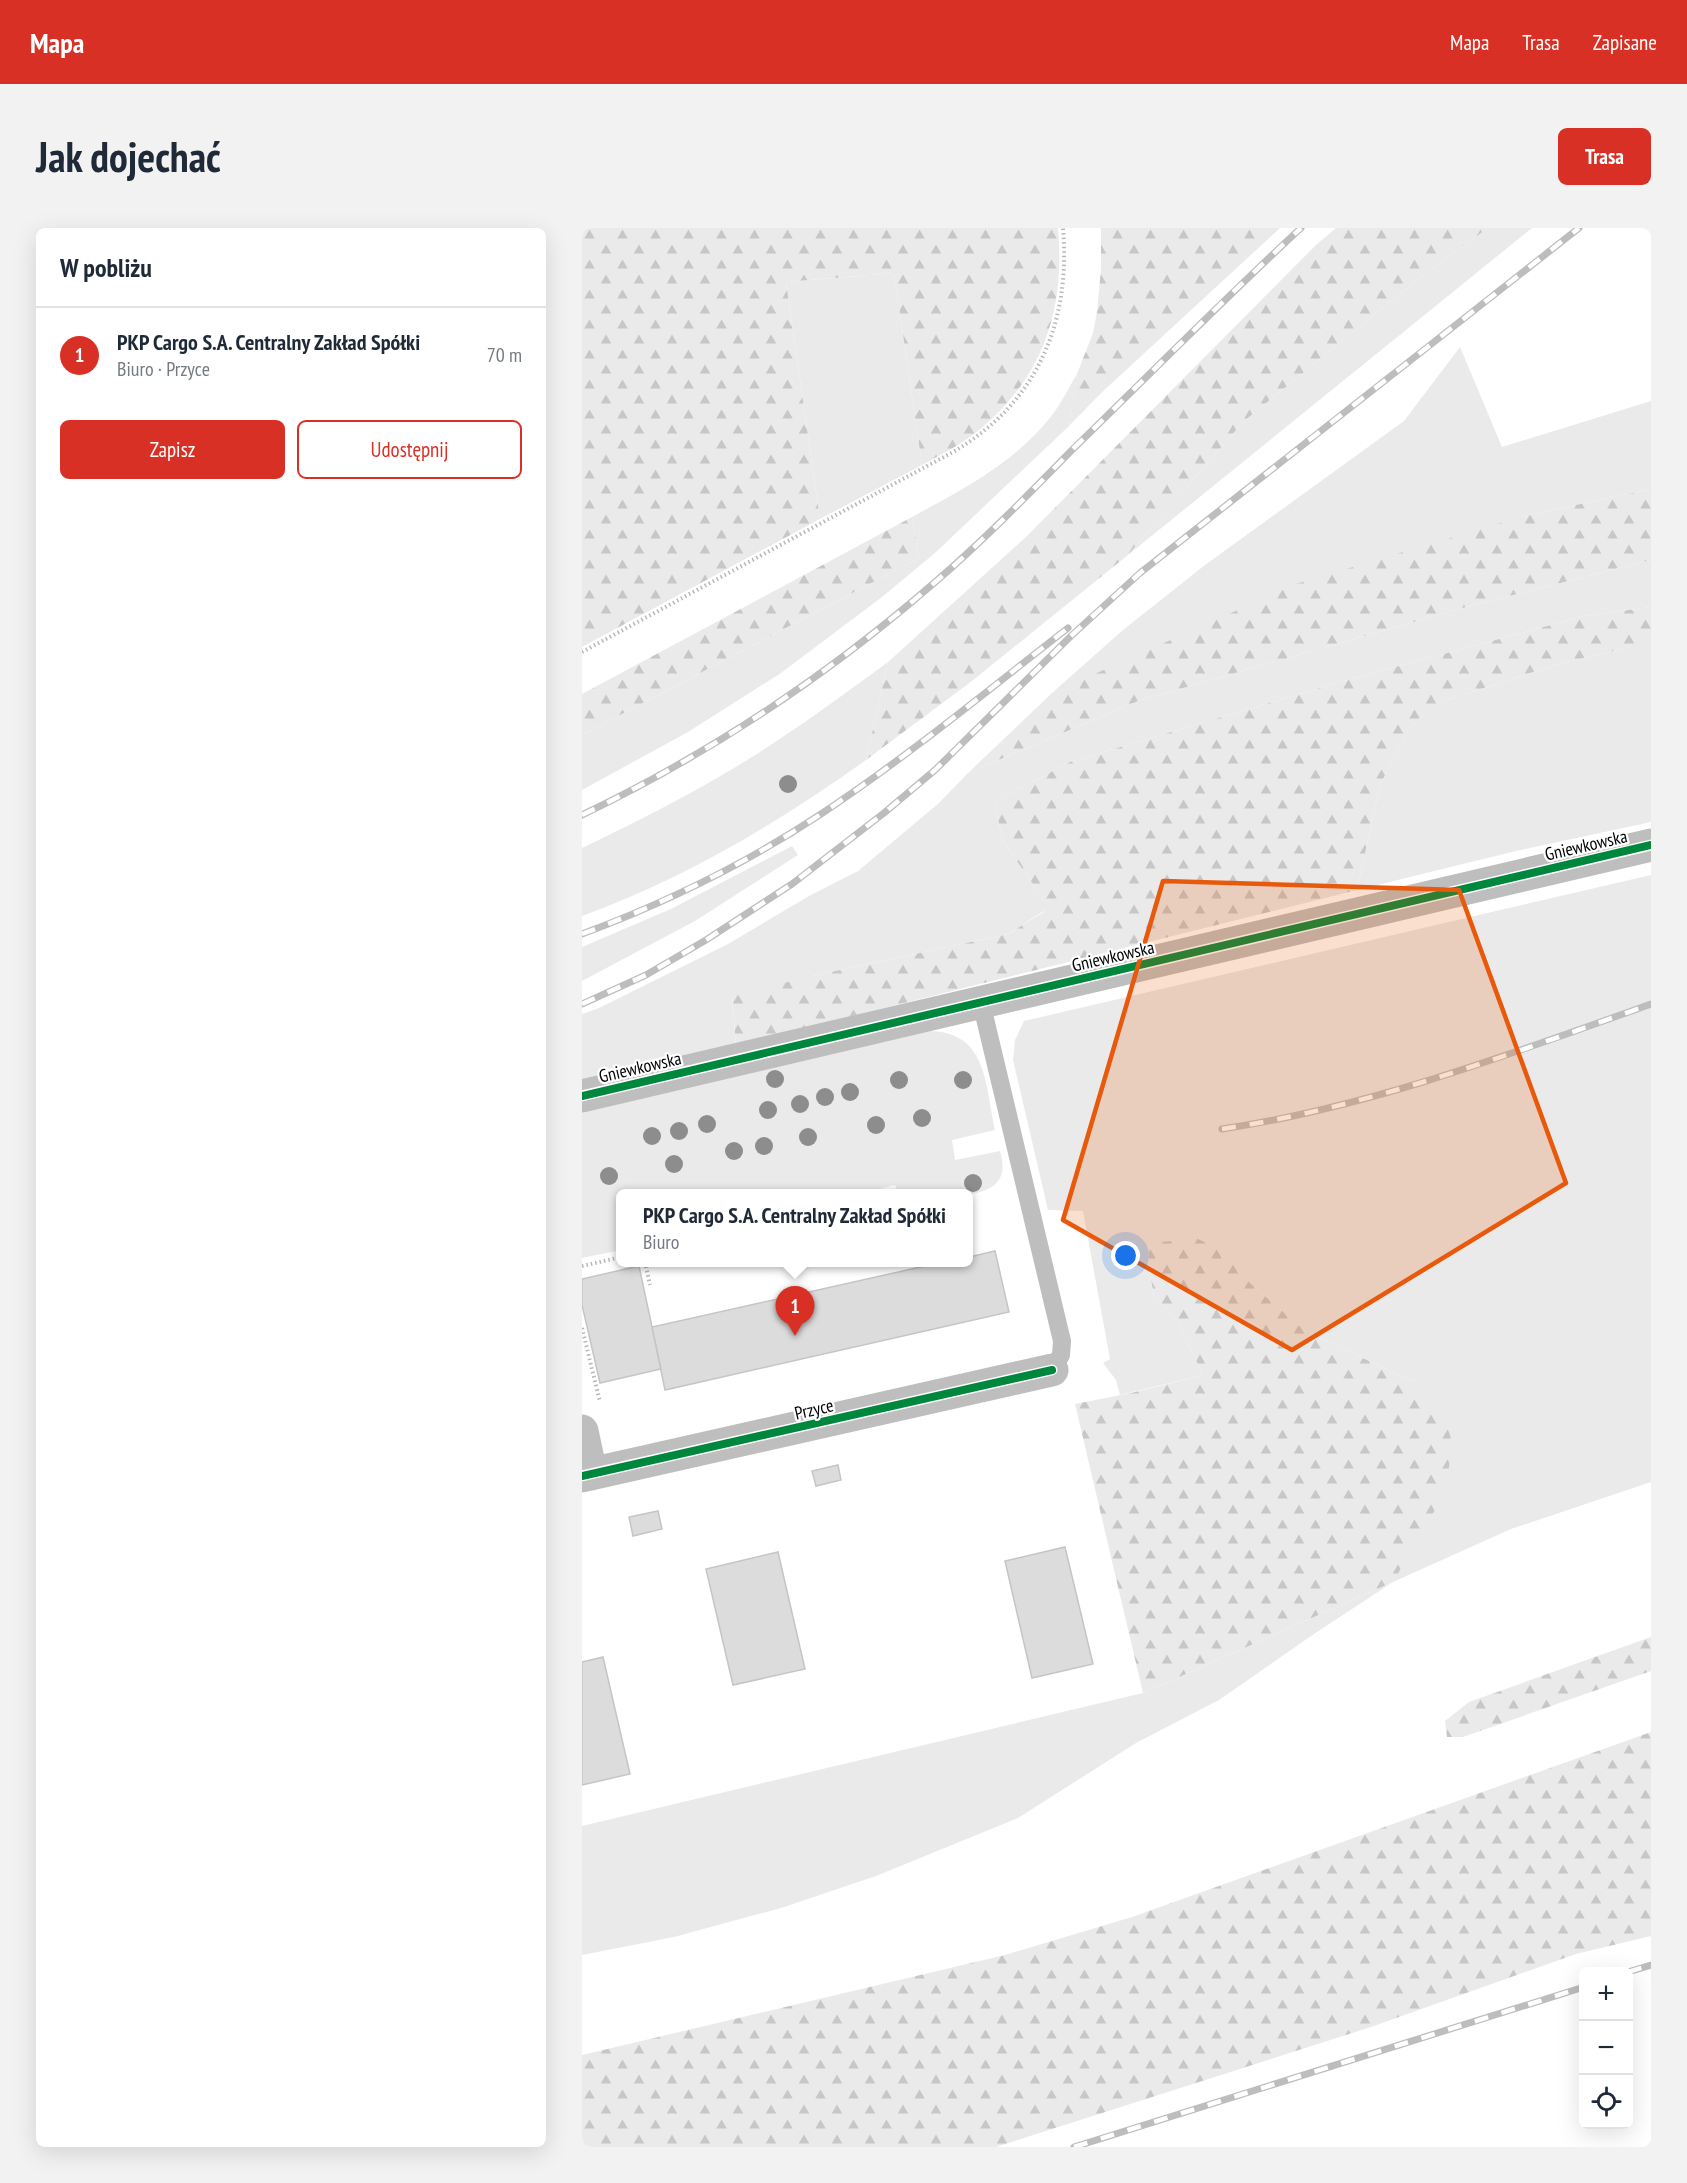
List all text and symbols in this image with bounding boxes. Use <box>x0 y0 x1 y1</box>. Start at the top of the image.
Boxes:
text: Mapa <box>30 24 84 61</box>
text: Mapa <box>1450 29 1489 56</box>
text: Trasa <box>1522 29 1560 56</box>
text: Zapisane <box>1593 29 1657 56</box>
button: Trasa <box>1558 128 1651 185</box>
text: Jak dojechać <box>36 129 221 184</box>
text: W pobliżu <box>60 251 152 284</box>
text: PKP Cargo S.A. Centralny Zakład Spółki <box>117 328 420 356</box>
text: 1 <box>75 342 84 368</box>
text: 70 m <box>487 342 522 368</box>
text: Biuro · Przyce <box>117 356 210 382</box>
button: Zapisz <box>60 420 285 479</box>
button: Udostępnij <box>297 420 522 479</box>
street label: Gniewkowska <box>1543 824 1629 866</box>
street label: Gniewkowska <box>1070 935 1156 977</box>
street label: Gniewkowska <box>597 1046 683 1088</box>
popup <box>616 1189 973 1267</box>
text: PKP Cargo S.A. Centralny Zakład Spółki <box>643 1201 946 1229</box>
text: Biuro <box>643 1229 679 1255</box>
your location <box>1111 1241 1140 1270</box>
pin: 1 <box>776 1286 814 1336</box>
street label: Przyce <box>792 1393 836 1425</box>
map controls <box>1579 1967 1633 2129</box>
button: + <box>1579 1967 1633 2021</box>
button: − <box>1579 2021 1633 2075</box>
button: locate <box>1579 2075 1633 2129</box>

